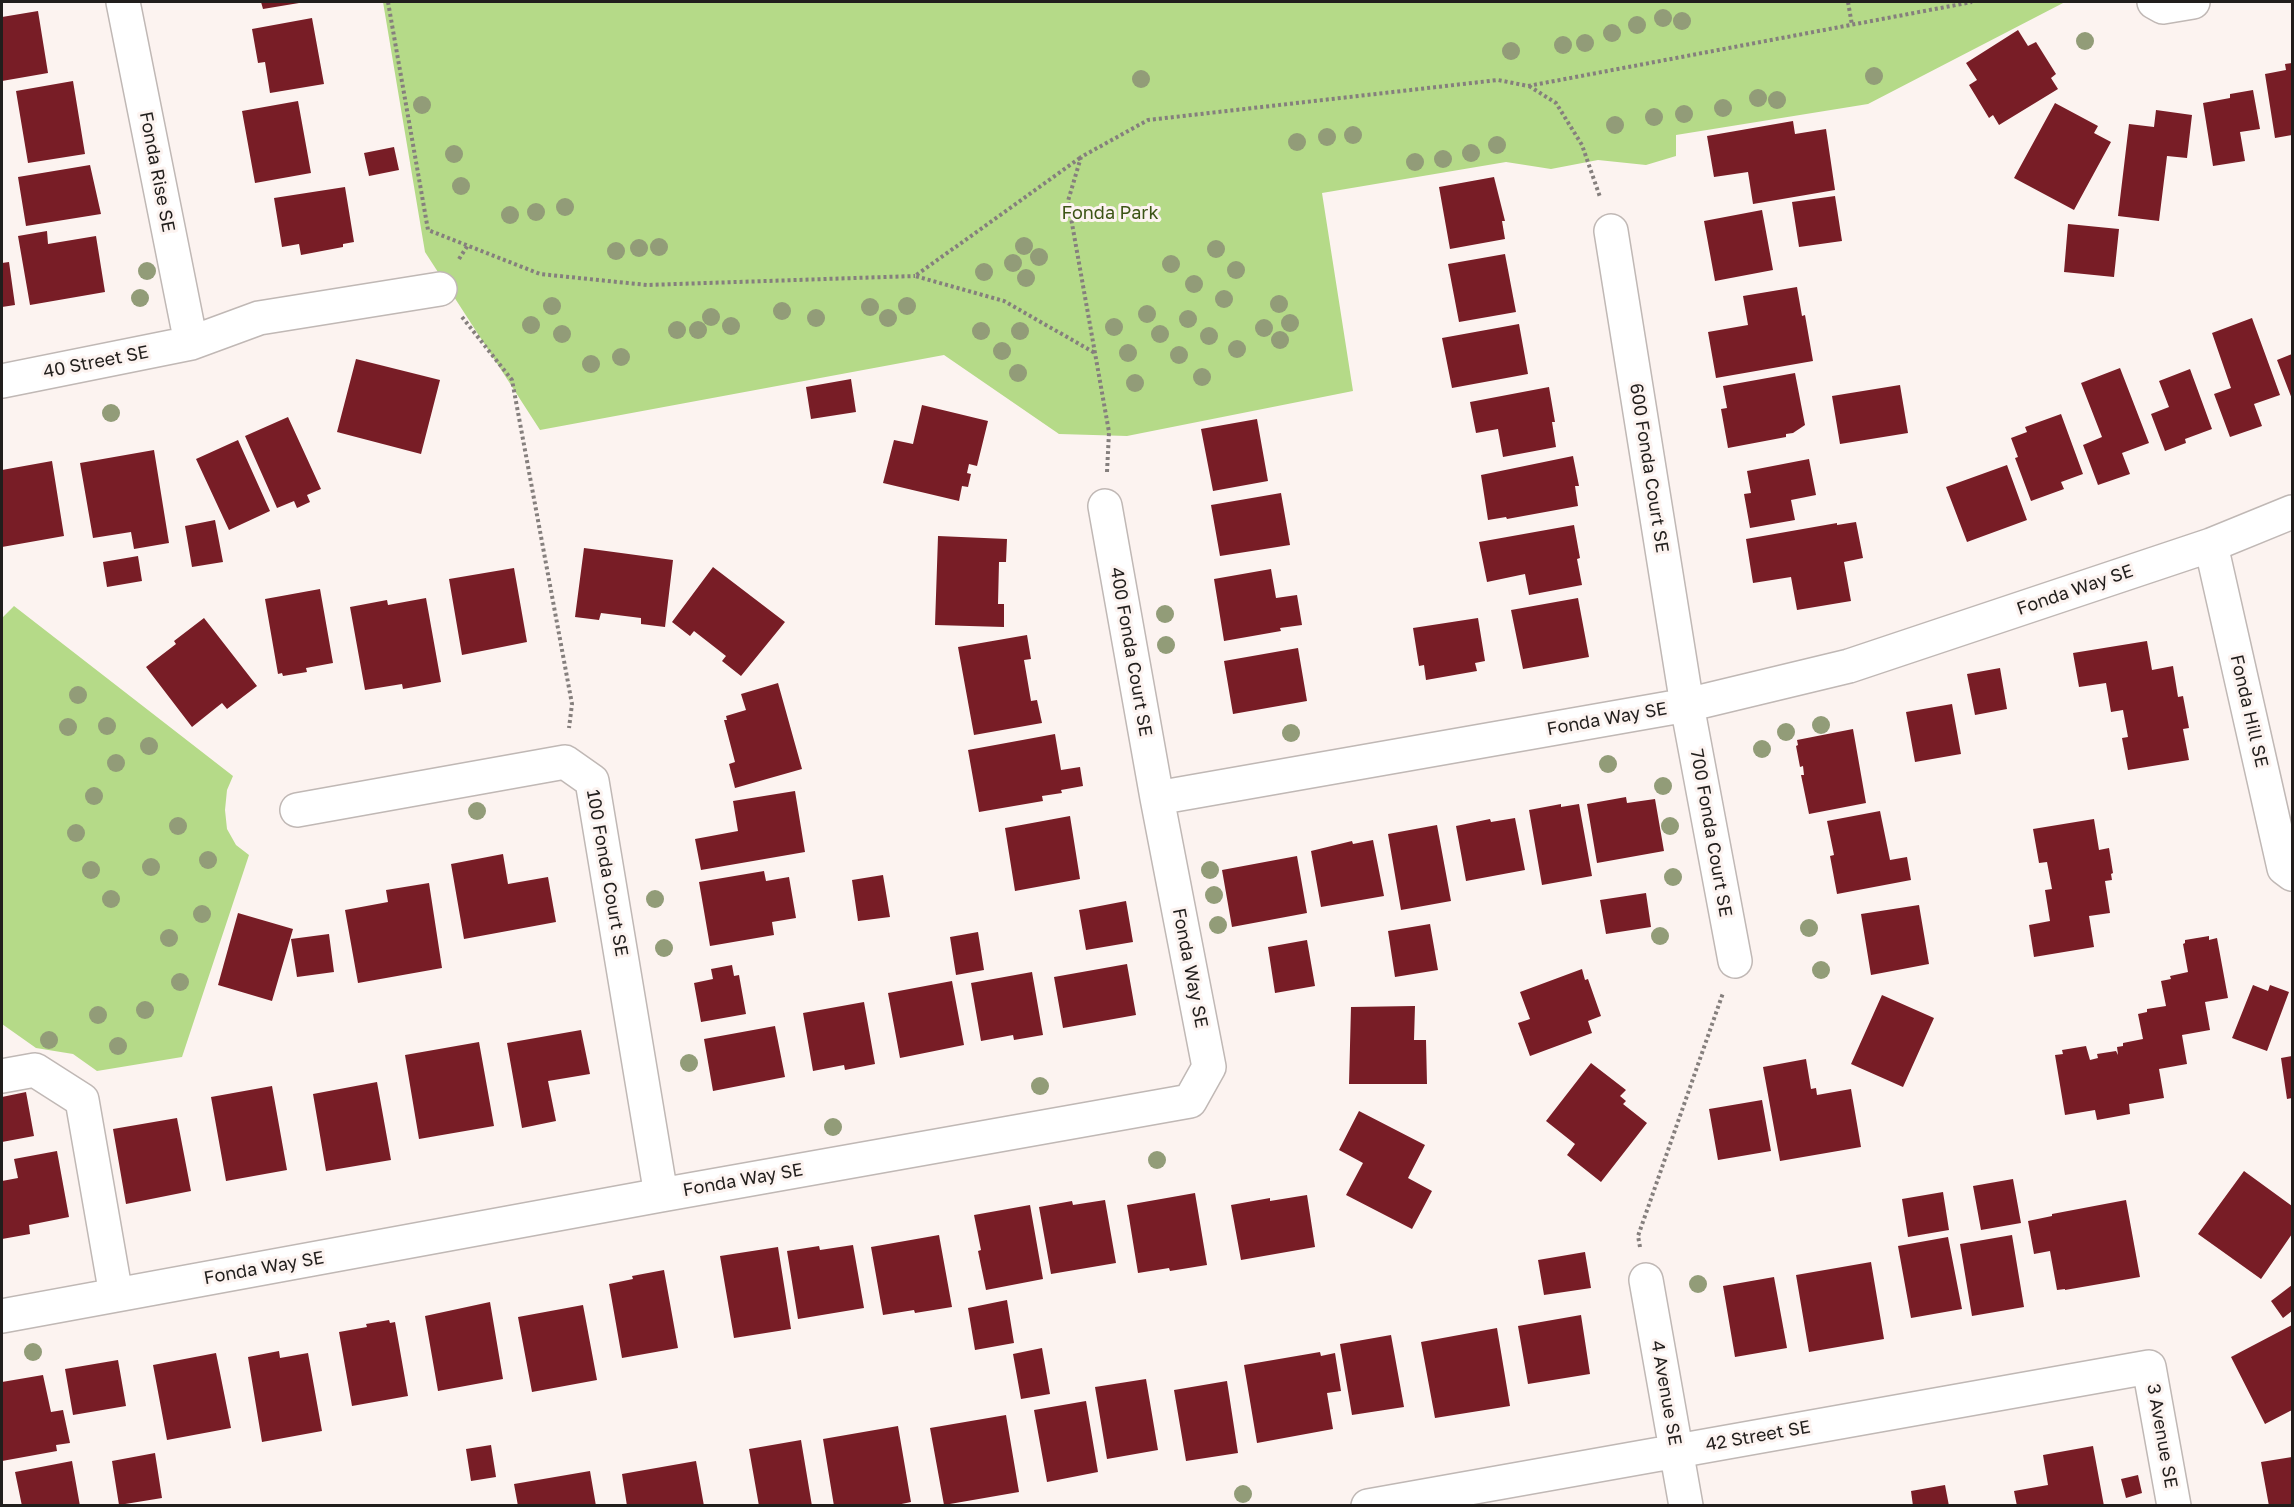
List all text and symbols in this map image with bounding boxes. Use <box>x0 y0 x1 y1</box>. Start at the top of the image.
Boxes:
street label: Fonda Rise SE <box>135 110 179 234</box>
park label: Fonda Park <box>1061 202 1159 224</box>
street label: 40 Street SE <box>41 341 151 383</box>
street label: 600 Fonda Court SE <box>1625 382 1673 554</box>
street label: Fonda Way SE <box>2014 560 2136 620</box>
street label: 400 Fonda Court SE <box>1105 566 1157 738</box>
street label: Fonda Hill SE <box>2226 652 2272 770</box>
street label: Fonda Way SE <box>1545 698 1669 740</box>
street label: 700 Fonda Court SE <box>1686 747 1736 919</box>
street label: 100 Fonda Court SE <box>582 788 632 958</box>
street label: Fonda Way SE <box>1168 906 1212 1030</box>
street label: Fonda Way SE <box>681 1159 805 1201</box>
street label: Fonda Way SE <box>202 1247 326 1289</box>
street label: 4 Avenue SE <box>1646 1339 1686 1447</box>
street label: 3 Avenue SE <box>2142 1382 2182 1490</box>
street label: 42 Street SE <box>1704 1416 1812 1456</box>

